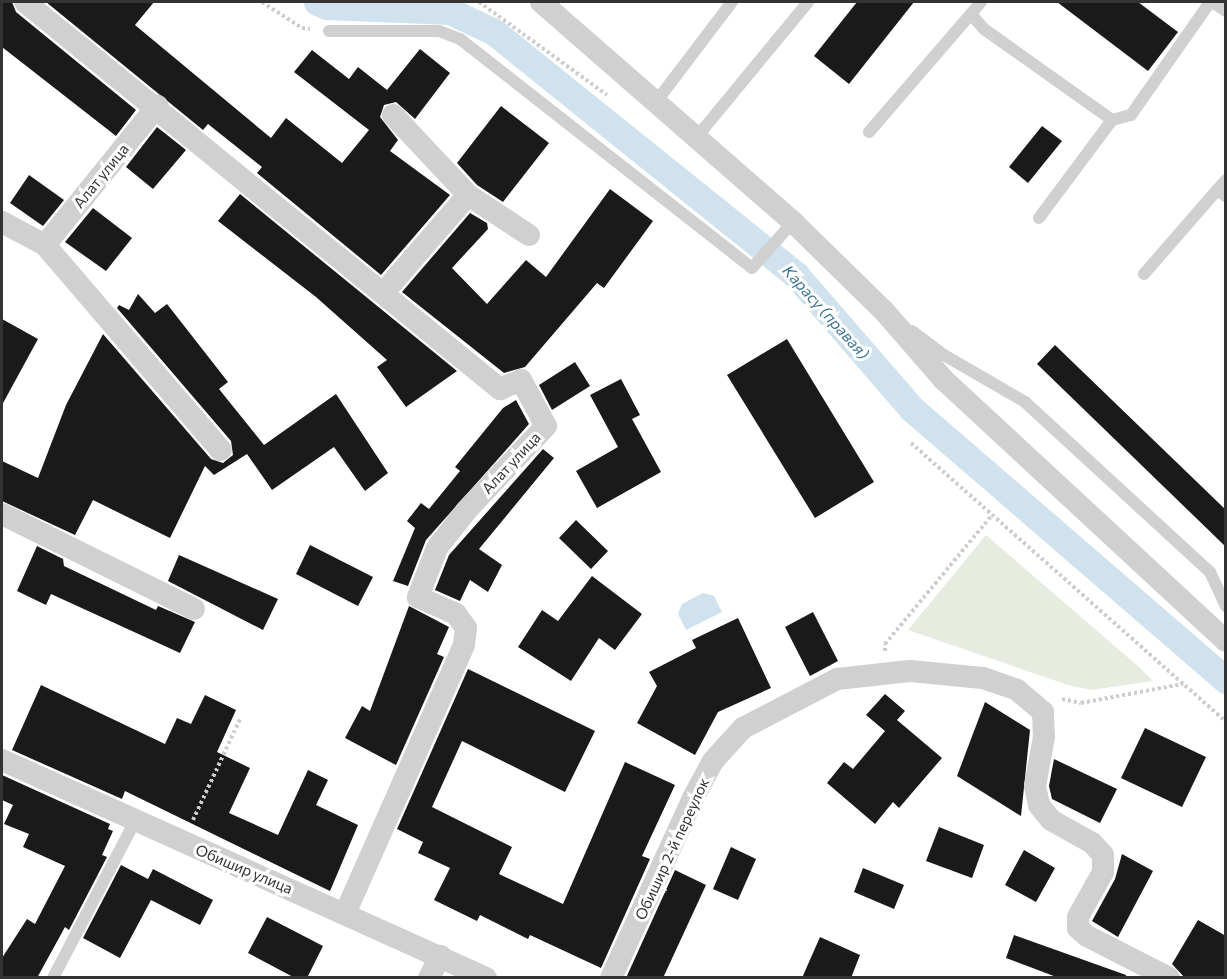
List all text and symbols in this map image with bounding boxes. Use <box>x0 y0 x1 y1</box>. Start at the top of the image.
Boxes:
street label: Алат улица <box>70 140 132 212</box>
water label: Карасу (правая) <box>779 261 873 363</box>
street label: Алат улица <box>478 428 544 498</box>
street label: Обишир 2-й переулок <box>631 775 713 923</box>
street label: Обишир улица <box>193 840 295 898</box>

